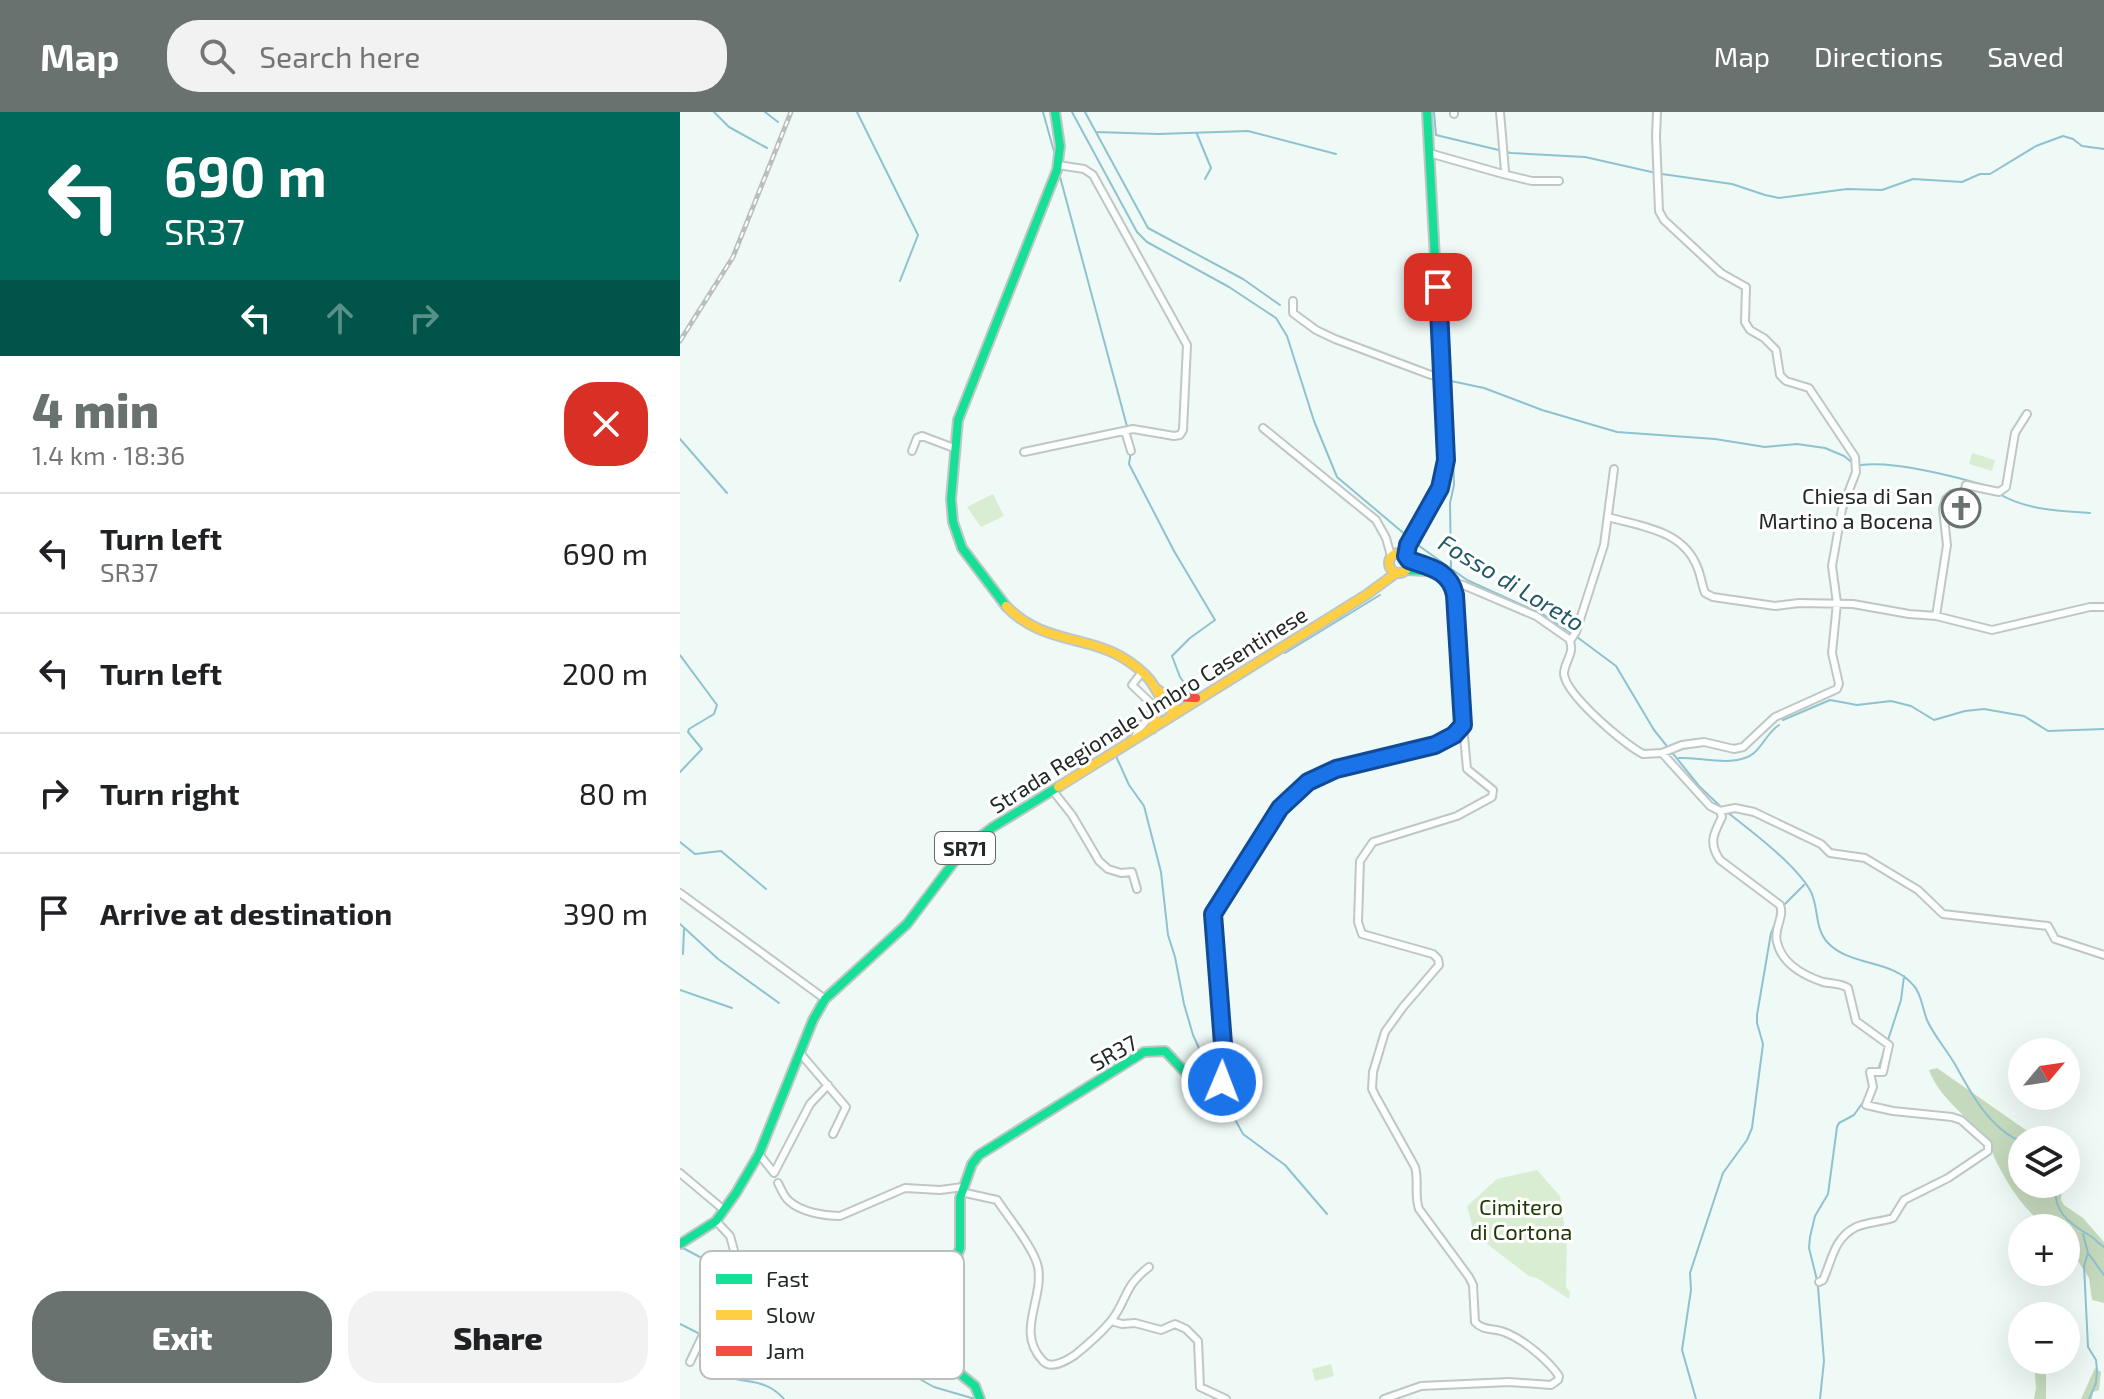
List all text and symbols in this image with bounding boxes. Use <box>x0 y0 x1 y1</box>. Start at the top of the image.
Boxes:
search box <box>167 20 727 92</box>
text: Map <box>40 33 119 79</box>
icon: search <box>195 34 239 78</box>
text: Search here <box>259 38 420 74</box>
text: Map <box>1714 39 1770 73</box>
text: Directions <box>1814 39 1943 73</box>
text: Saved <box>1987 39 2064 73</box>
text: 690 m <box>164 141 327 208</box>
icon: left <box>32 144 136 248</box>
text: SR37 <box>164 209 245 252</box>
pin <box>1404 253 1472 321</box>
icon: arrive <box>1416 265 1460 309</box>
icon: left <box>234 296 278 340</box>
icon: ahead <box>318 296 362 340</box>
icon: right <box>402 296 446 340</box>
text: 4 min <box>32 380 159 438</box>
button: close <box>564 382 648 466</box>
text: 1.4 km · 18:36 <box>32 439 185 470</box>
place label: Chiesa di San Martino a Bocena <box>1758 482 1933 533</box>
church icon: Chiesa di San Martino a Bocena <box>1940 487 1982 529</box>
text: Turn left <box>100 520 222 556</box>
water label: Fosso di Loreto <box>1434 527 1590 637</box>
icon: left <box>32 531 76 575</box>
text: 690 m <box>563 535 648 571</box>
text: SR37 <box>100 556 158 587</box>
street label: Strada Regionale Umbro Casentinese <box>985 600 1311 818</box>
icon: left <box>32 651 76 695</box>
text: Turn left <box>100 655 222 691</box>
text: 200 m <box>562 655 648 691</box>
icon: right <box>32 771 76 815</box>
text: Turn right <box>100 775 240 811</box>
text: 80 m <box>579 775 648 811</box>
road number: SR71 <box>935 832 995 864</box>
icon: arrive <box>32 891 76 935</box>
text: Arrive at destination <box>100 895 392 931</box>
text: 390 m <box>563 895 648 931</box>
street label: SR37 <box>1085 1029 1141 1075</box>
north arrow <box>2008 1038 2080 1110</box>
map controls <box>2008 1038 2080 1374</box>
position arrow <box>1180 1040 1264 1124</box>
button: layers <box>2008 1126 2080 1198</box>
park label: Cimitero di Cortona <box>1470 1193 1572 1244</box>
button: + <box>2008 1214 2080 1286</box>
legend <box>700 1251 964 1379</box>
text: Fast <box>766 1265 809 1291</box>
button: Exit <box>32 1291 332 1383</box>
button: Share <box>348 1291 648 1383</box>
text: Slow <box>766 1301 815 1327</box>
button: − <box>2008 1302 2080 1374</box>
text: Jam <box>766 1337 805 1363</box>

